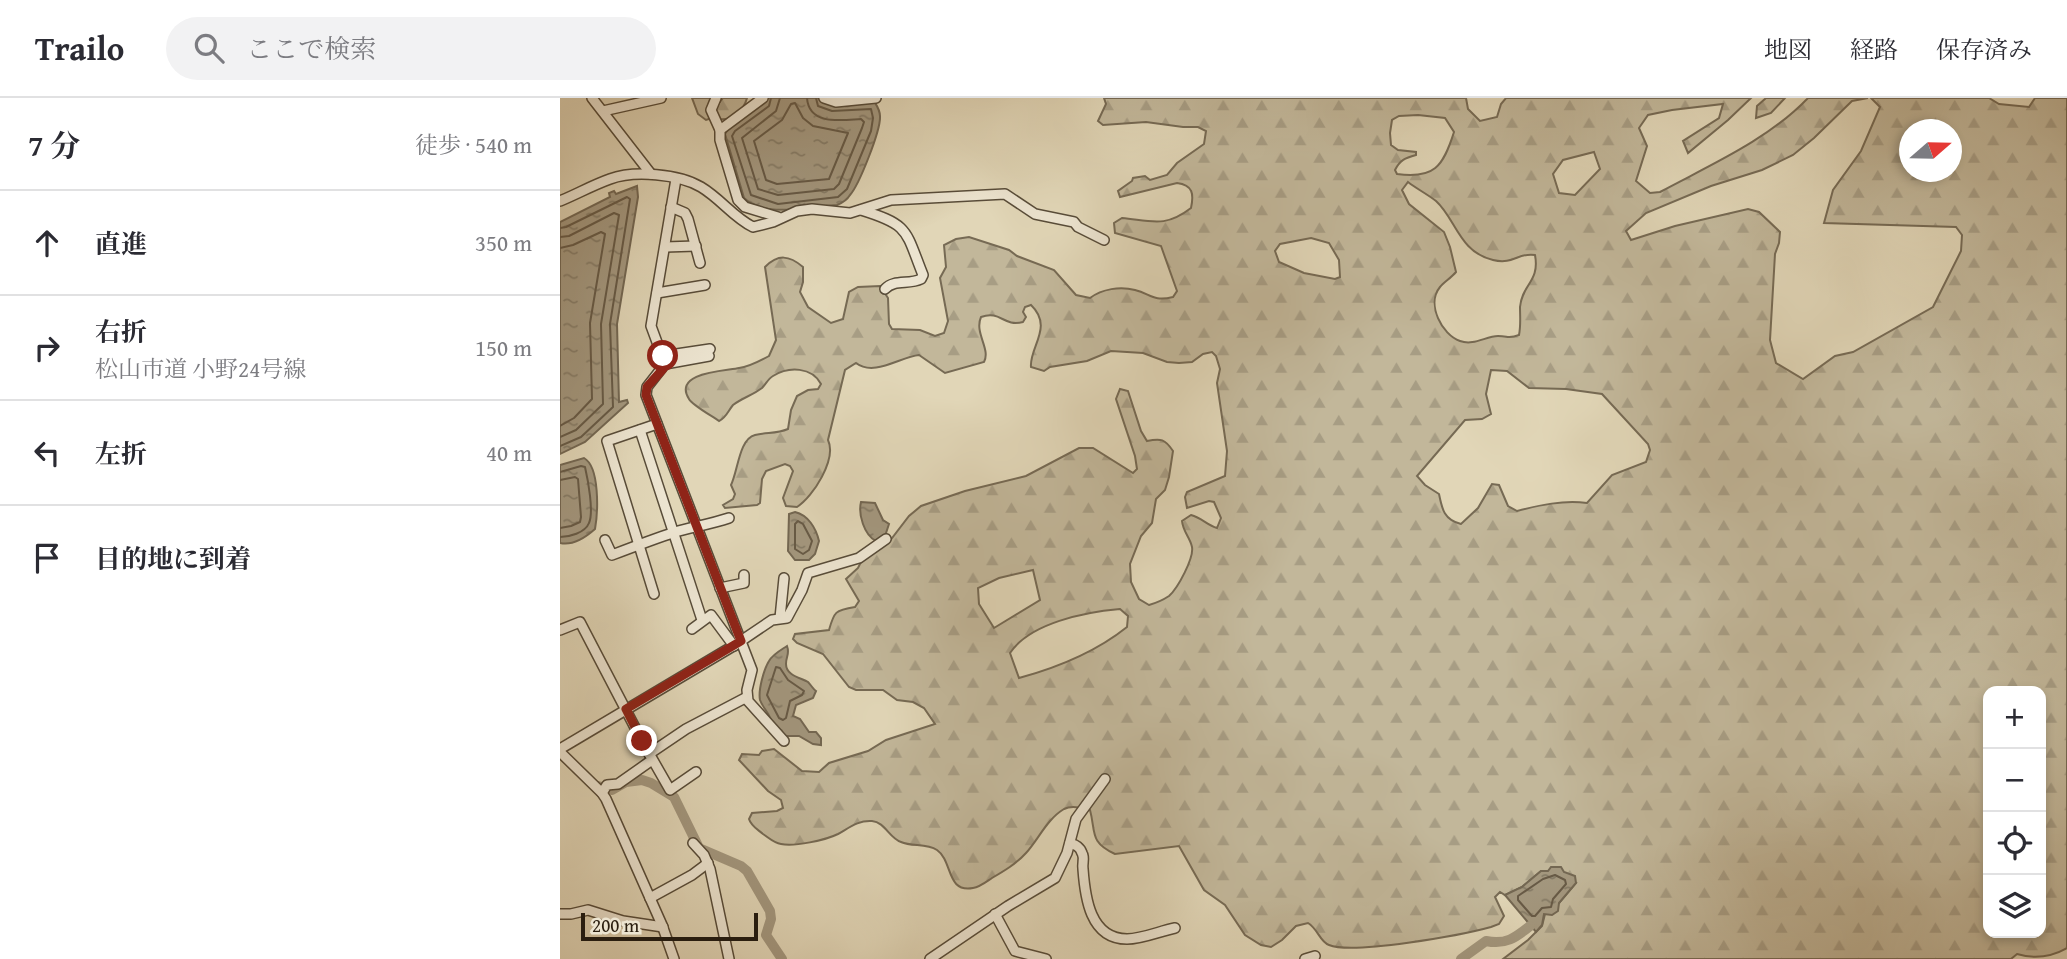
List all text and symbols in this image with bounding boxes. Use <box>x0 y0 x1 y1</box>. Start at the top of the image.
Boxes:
search box <box>166 17 656 80</box>
text: Trailo <box>35 24 124 72</box>
icon: search <box>190 29 228 67</box>
text: ここで検索 <box>246 29 376 68</box>
text: 地図 <box>1764 32 1812 67</box>
text: 経路 <box>1850 32 1898 67</box>
text: 保存済み <box>1936 32 2032 67</box>
north arrow <box>1899 119 1962 182</box>
text: 7 分 <box>28 123 80 167</box>
text: 徒歩 · 540 m <box>415 128 532 161</box>
icon: ahead <box>28 224 66 262</box>
text: 直進 <box>95 224 147 263</box>
text: 350 m <box>475 226 532 259</box>
text: 右折 <box>95 312 147 351</box>
icon: right <box>28 329 66 367</box>
text: 150 m <box>475 331 532 364</box>
route start <box>647 340 678 371</box>
text: 松山市道 小野24号線 <box>95 352 306 385</box>
icon: left <box>28 434 66 472</box>
text: 左折 <box>95 434 147 473</box>
text: 40 m <box>486 436 532 469</box>
icon: arrive <box>28 539 66 577</box>
text: 目的地に到着 <box>95 539 251 578</box>
map controls <box>1983 686 2046 938</box>
button: + <box>1983 686 2046 749</box>
route end <box>626 725 657 756</box>
button: − <box>1983 749 2046 812</box>
button: locate <box>1983 812 2046 875</box>
button: layers <box>1983 875 2046 938</box>
scale bar <box>581 910 758 942</box>
text: 200 m <box>592 911 639 939</box>

